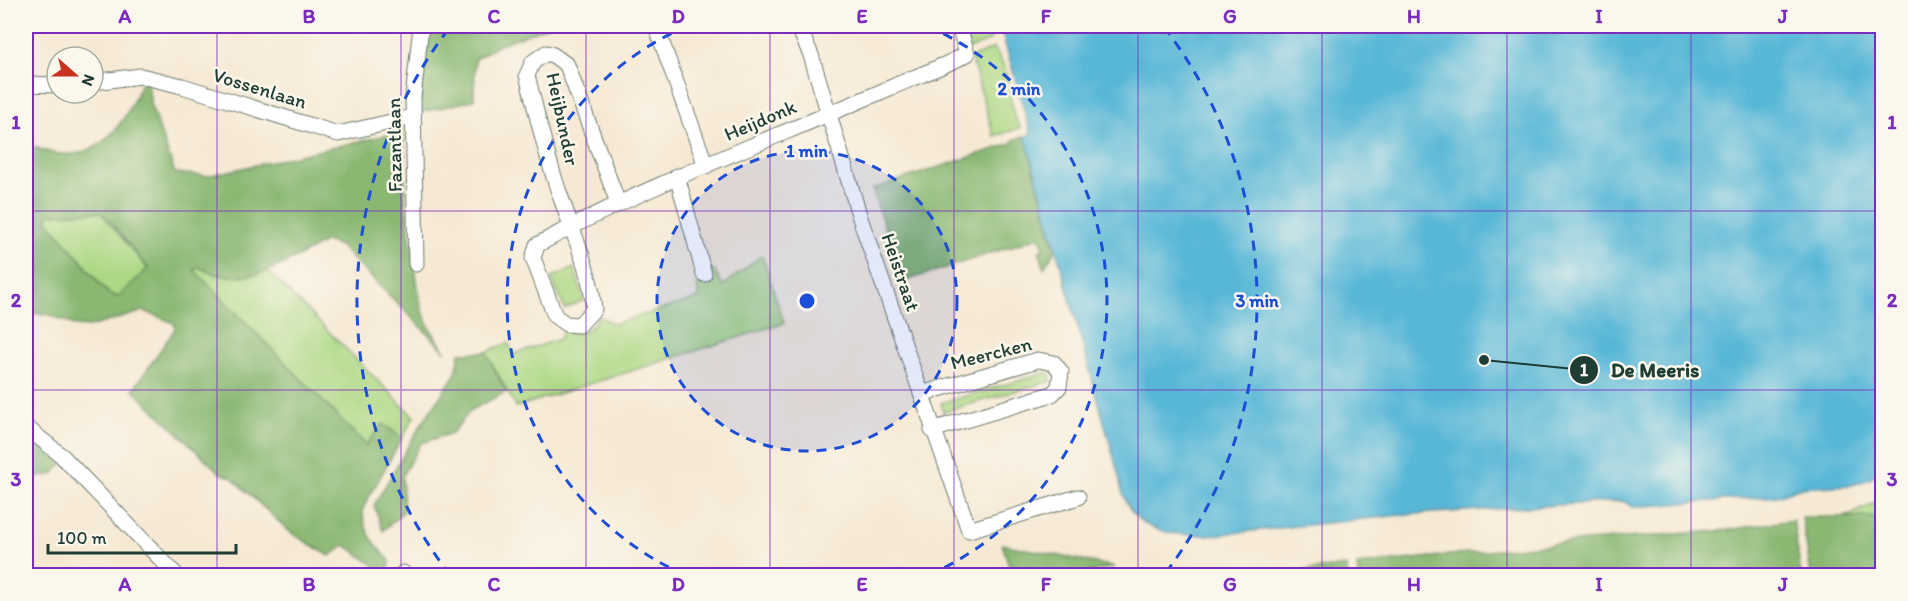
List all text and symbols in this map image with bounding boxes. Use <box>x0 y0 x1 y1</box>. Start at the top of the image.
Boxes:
text: A <box>118 4 132 28</box>
text: B <box>303 4 316 28</box>
text: C <box>488 4 501 28</box>
text: D <box>671 4 685 28</box>
text: E <box>856 4 868 28</box>
text: F <box>1041 4 1052 28</box>
text: G <box>1223 4 1237 28</box>
text: H <box>1407 4 1421 28</box>
text: I <box>1595 4 1603 28</box>
text: J <box>1777 4 1788 28</box>
north arrow <box>45 45 105 105</box>
street label: Vossenlaan <box>210 62 310 114</box>
street label: Heijbunder <box>541 70 585 168</box>
text: N <box>78 72 99 89</box>
text: 2 min <box>998 78 1041 100</box>
street label: Heijdonk <box>720 94 800 146</box>
street label: Fazantlaan <box>381 97 407 192</box>
text: 1 <box>11 110 21 134</box>
text: 1 <box>1887 110 1897 134</box>
text: 1 min <box>786 140 828 162</box>
street label: Heistraat <box>876 230 926 314</box>
text: 2 <box>11 288 22 312</box>
text: 2 <box>1887 288 1898 312</box>
text: 3 min <box>1235 290 1279 312</box>
centre of rings <box>797 291 817 311</box>
street label: Meercken <box>948 331 1034 375</box>
callout: De Meeris <box>1569 350 1711 389</box>
text: De Meeris <box>1611 357 1699 382</box>
text: 1 <box>1580 359 1589 381</box>
text: 3 <box>11 467 22 491</box>
text: 3 <box>1887 467 1898 491</box>
scale bar <box>48 517 236 555</box>
text: 100 m <box>57 527 107 549</box>
text: A <box>118 572 132 596</box>
text: B <box>303 572 316 596</box>
text: C <box>488 572 501 596</box>
text: D <box>671 572 685 596</box>
text: E <box>856 572 868 596</box>
text: F <box>1041 572 1052 596</box>
text: G <box>1223 572 1237 596</box>
text: H <box>1407 572 1421 596</box>
text: I <box>1595 572 1603 596</box>
text: J <box>1777 572 1788 596</box>

